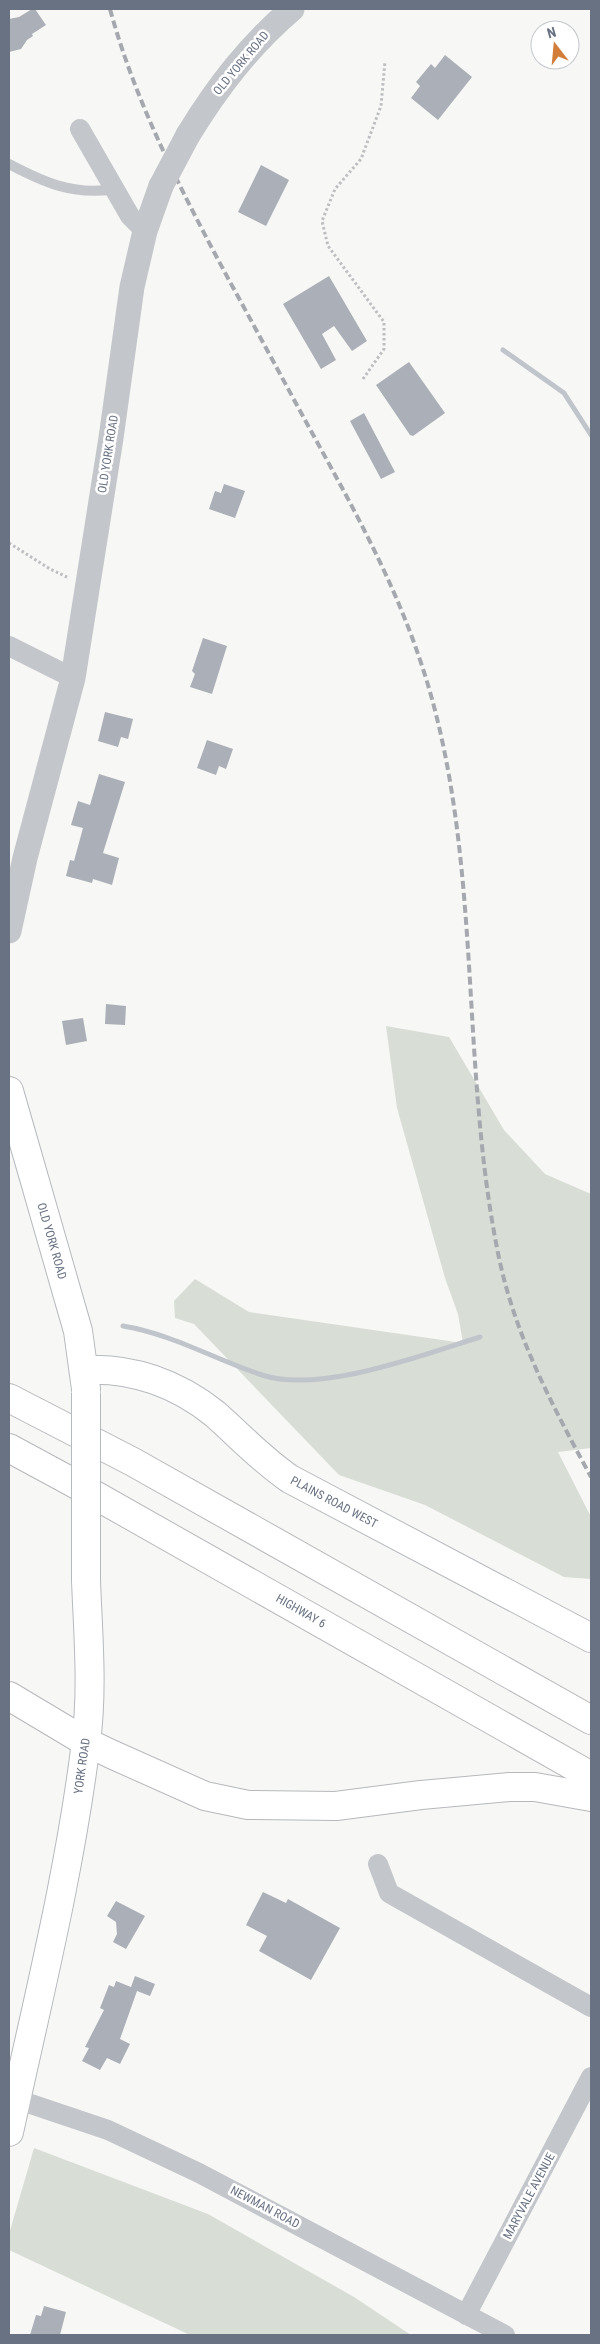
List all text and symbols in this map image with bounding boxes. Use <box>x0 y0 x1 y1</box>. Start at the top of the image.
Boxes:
north arrow <box>530 20 580 70</box>
text: N <box>545 24 558 41</box>
street label: OLD YORK ROAD <box>210 28 272 98</box>
street label: OLD YORK ROAD <box>95 414 121 494</box>
street label: OLD YORK ROAD <box>34 1201 70 1281</box>
street label: PLAINS ROAD WEST <box>288 1473 380 1531</box>
street label: HIGHWAY 6 <box>274 1591 328 1631</box>
street label: YORK ROAD <box>71 1737 93 1795</box>
street label: MARYVALE AVENUE <box>500 2151 558 2241</box>
street label: NEWMAN ROAD <box>228 2183 302 2231</box>

